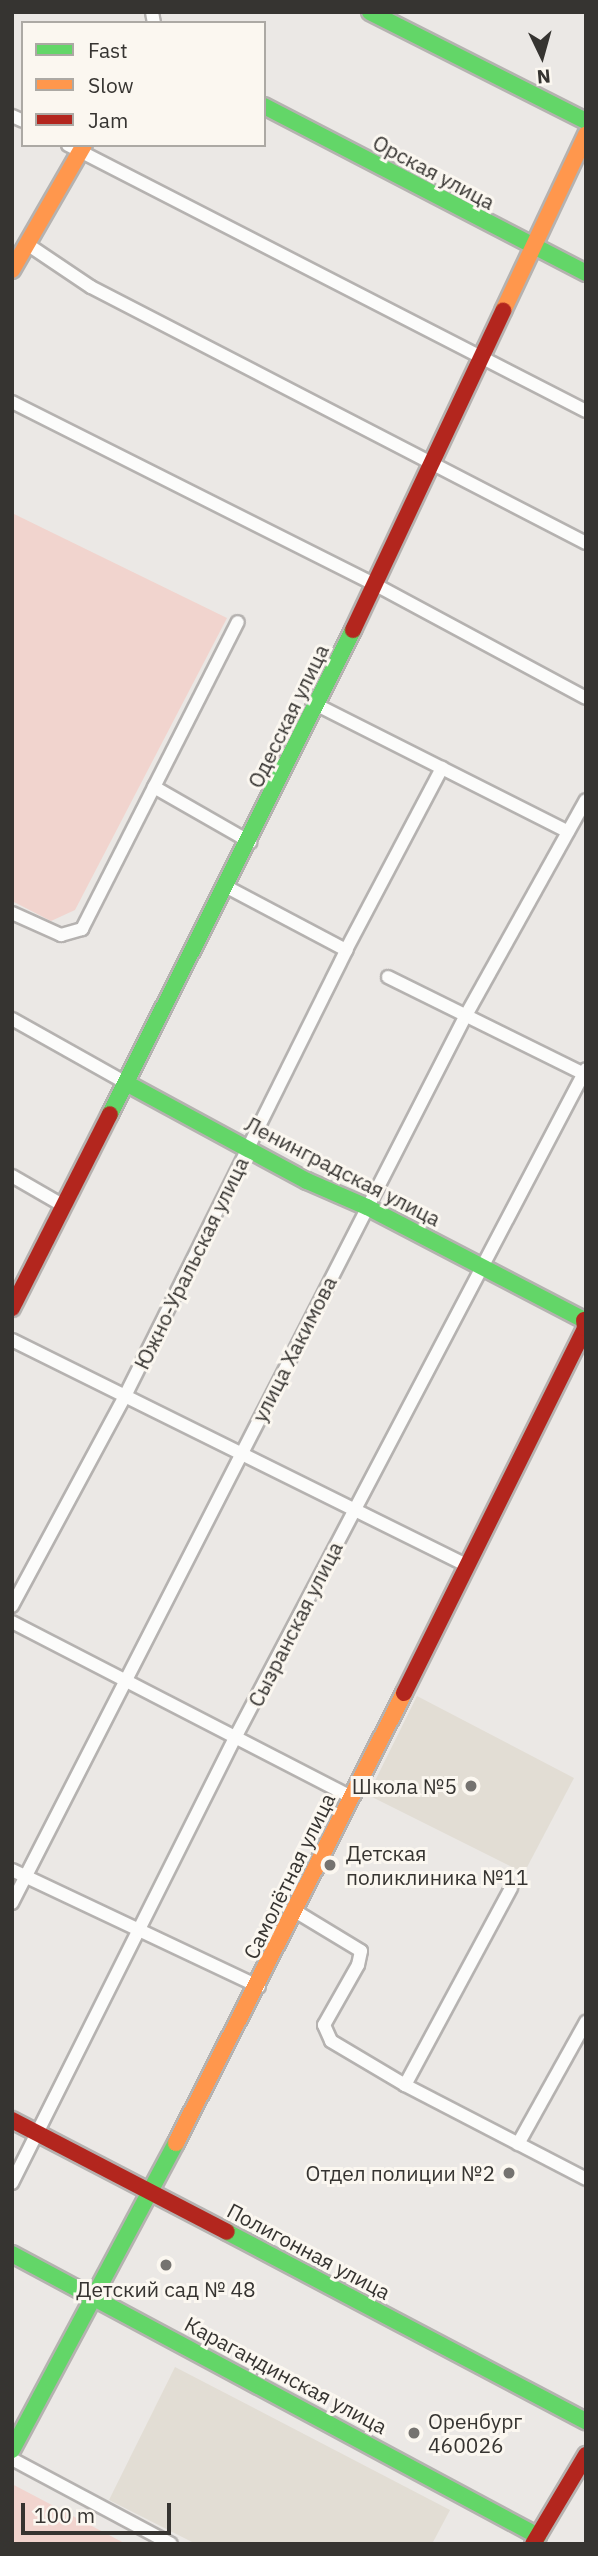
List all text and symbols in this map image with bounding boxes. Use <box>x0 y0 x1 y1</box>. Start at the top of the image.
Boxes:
legend <box>21 21 266 147</box>
north arrow <box>507 21 577 91</box>
text: Fast <box>88 36 128 64</box>
text: N <box>536 64 552 89</box>
text: Slow <box>88 71 134 99</box>
text: Jam <box>88 106 128 134</box>
street label: Орская улица <box>369 129 499 215</box>
street label: Одесская улица <box>242 640 334 792</box>
street label: Ленинградская улица <box>241 1111 445 1231</box>
street label: Южно-Уральская улица <box>129 1153 253 1373</box>
street label: улица Хакимова <box>246 1272 342 1426</box>
street label: Сызранская улица <box>242 1537 348 1711</box>
place label: Школа №5 <box>352 1773 457 1799</box>
marker: Школа №5 <box>463 1778 479 1794</box>
street label: Самолётная улица <box>238 1789 340 1963</box>
place label: Детская поликлиника №11 <box>346 1840 529 1890</box>
marker: Детская поликлиника №11 <box>320 1855 340 1875</box>
place label: Отдел полиции №2 <box>306 2160 495 2186</box>
marker: Отдел полиции №2 <box>501 2165 517 2181</box>
street label: Полигонная улица <box>223 2197 395 2305</box>
marker: Детский сад № 48 <box>158 2257 174 2273</box>
place label: Детский сад № 48 <box>76 2276 256 2302</box>
street label: Карагандинская улица <box>181 2311 391 2439</box>
place label: Оренбург 460026 <box>428 2408 522 2458</box>
marker: Оренбург 460026 <box>406 2425 422 2441</box>
scale bar <box>24 2490 175 2534</box>
text: 100 m <box>34 2501 95 2529</box>

